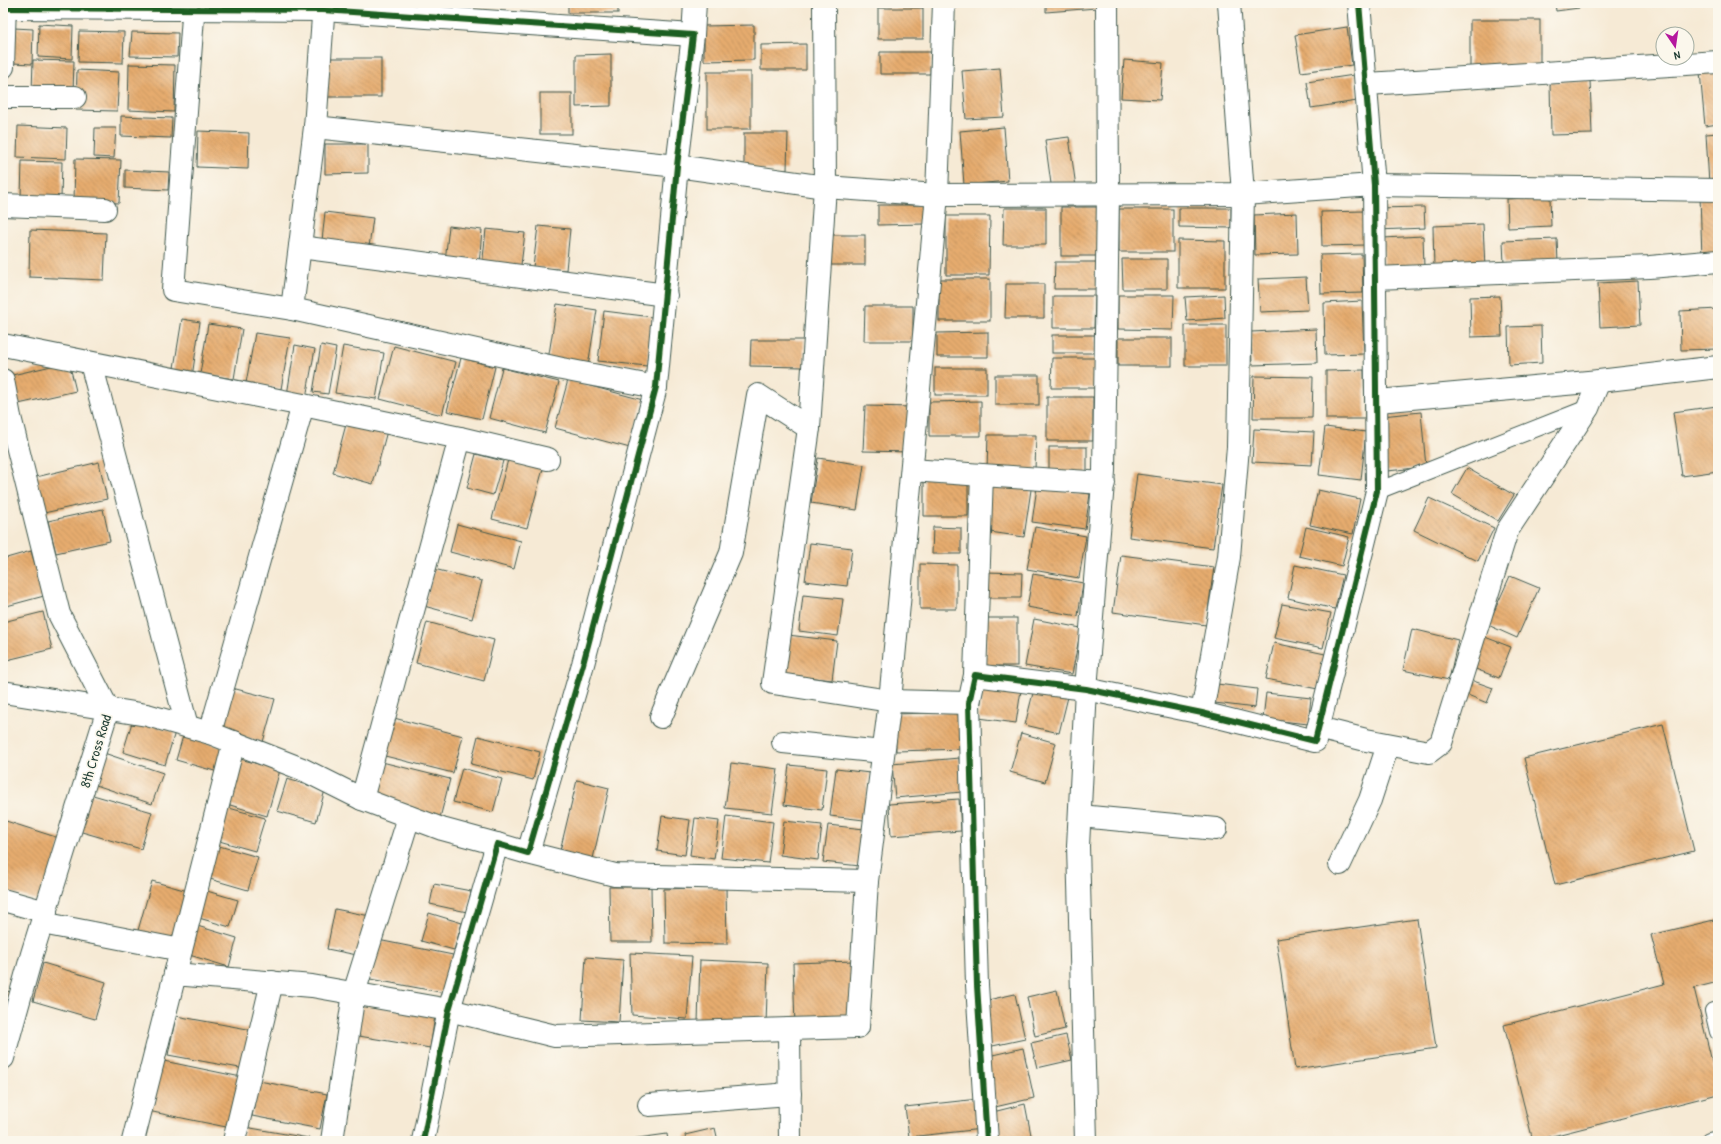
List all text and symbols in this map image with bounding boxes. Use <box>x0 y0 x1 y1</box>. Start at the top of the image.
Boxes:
north arrow <box>1655 26 1695 66</box>
text: N <box>1673 48 1682 63</box>
street label: 8th Cross Road <box>75 712 115 790</box>

